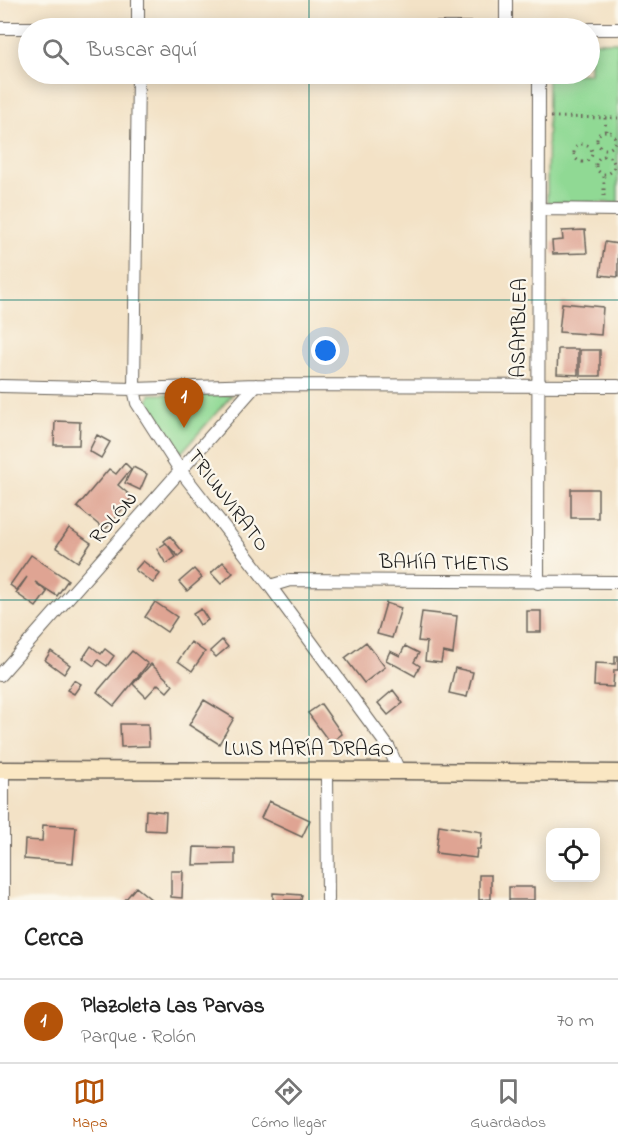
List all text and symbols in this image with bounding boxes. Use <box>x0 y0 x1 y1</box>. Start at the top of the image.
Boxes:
search box <box>18 18 600 84</box>
icon: search <box>39 35 72 68</box>
text: Buscar aquí <box>87 35 197 67</box>
street label: ASAMBLEA <box>504 278 536 378</box>
your location <box>311 336 340 365</box>
pin: 1 <box>164 378 204 428</box>
street label: TRIUNVIRATO <box>179 444 276 559</box>
street label: ROLÓN <box>83 485 146 551</box>
street label: BAHÍA THETIS <box>378 548 509 580</box>
street label: LUIS MARÍA DRAGO <box>224 735 394 765</box>
map controls <box>546 828 600 882</box>
button: locate <box>546 828 600 882</box>
text: Cerca <box>24 920 84 958</box>
text: Plazoleta Las Parvas <box>81 991 265 1023</box>
text: 1 <box>40 1007 47 1036</box>
text: 70 m <box>557 1007 594 1036</box>
text: Parque · Rolón <box>81 1023 196 1052</box>
tab: Mapa <box>72 1075 108 1135</box>
tab: Cómo llegar <box>251 1075 327 1135</box>
tab: Guardados <box>470 1075 546 1135</box>

